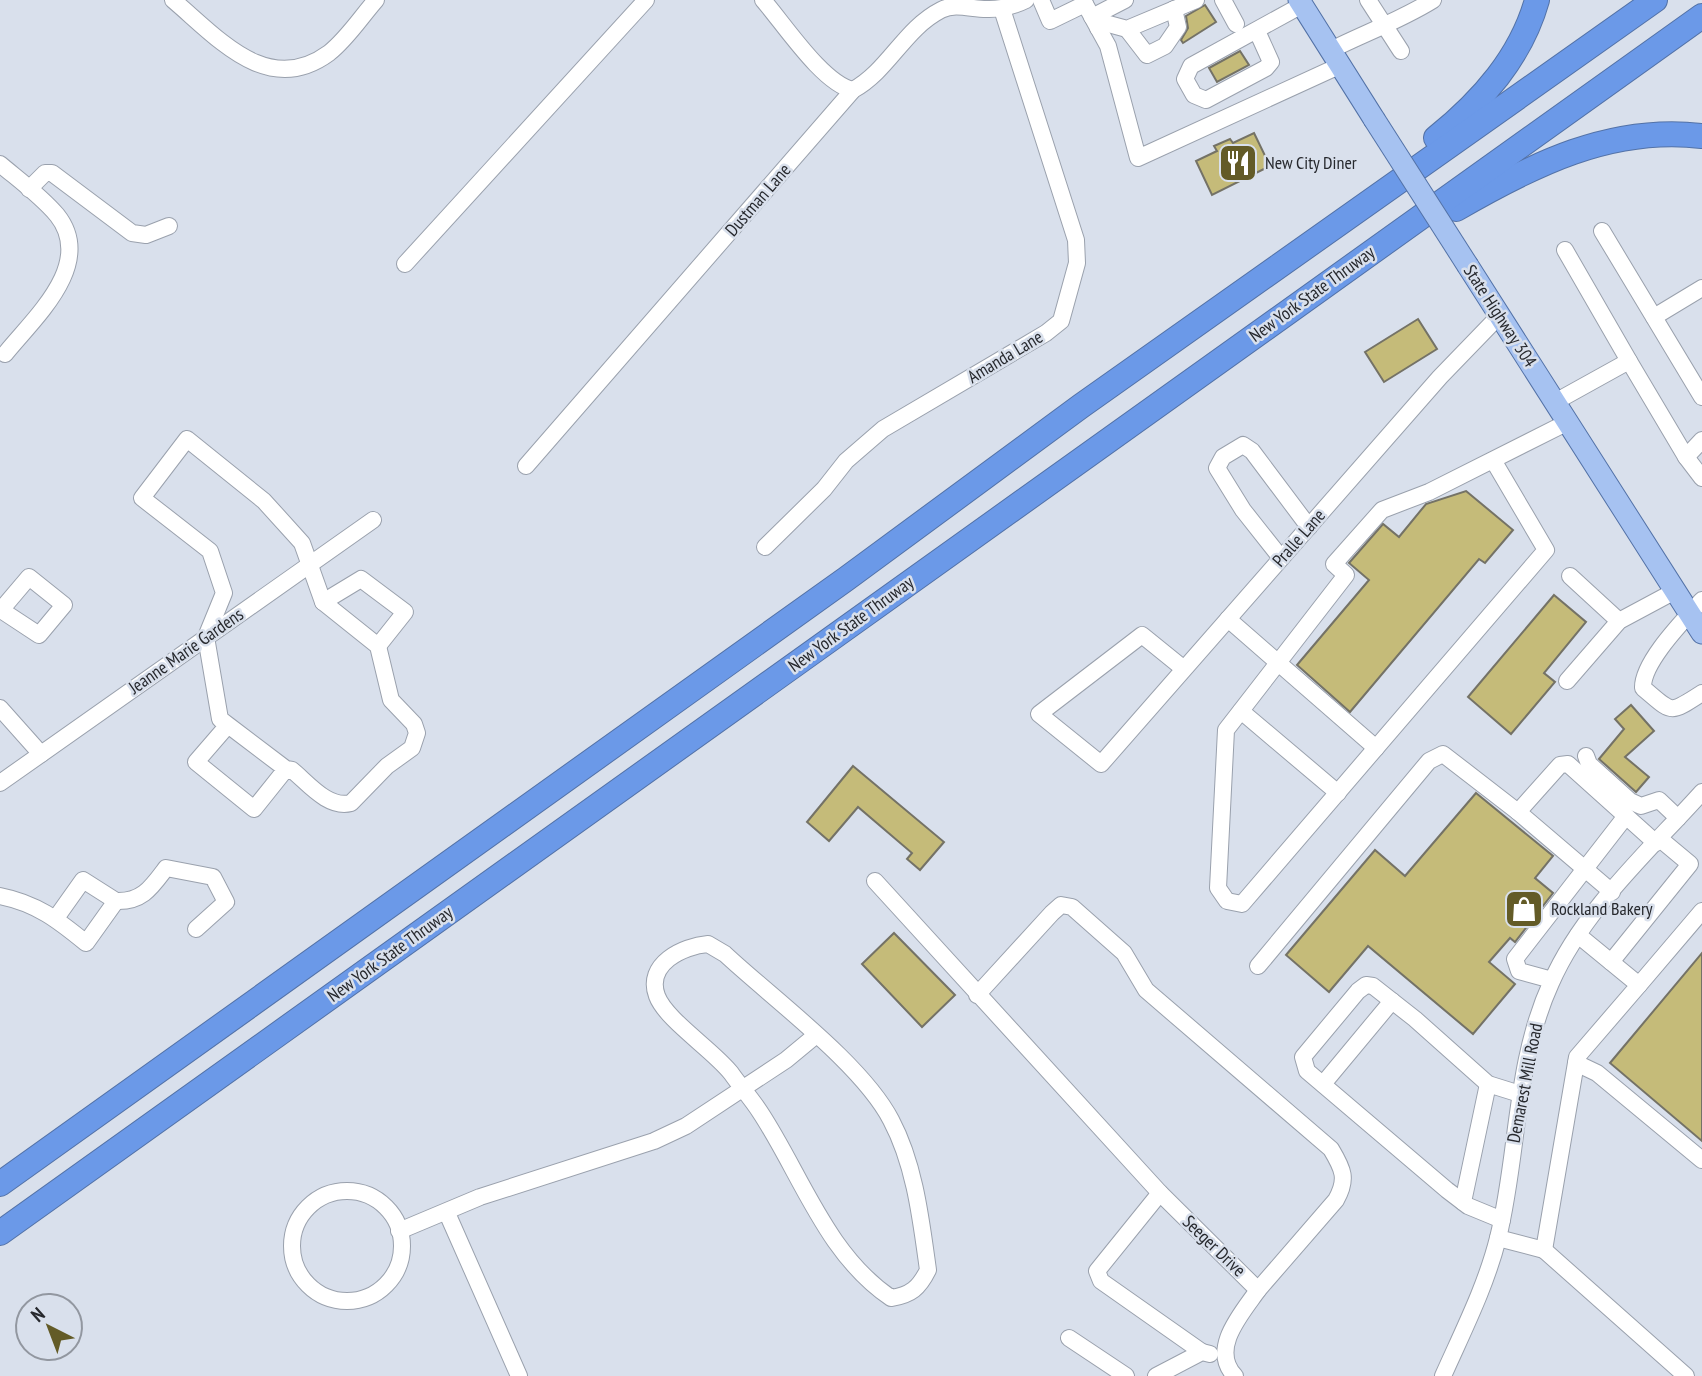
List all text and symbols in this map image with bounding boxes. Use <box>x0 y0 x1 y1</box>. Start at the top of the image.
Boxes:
restaurant icon: New City Diner <box>1217 142 1259 184</box>
place label: New City Diner <box>1265 151 1357 174</box>
street label: Dustman Lane <box>720 159 795 241</box>
street label: New York State Thruway <box>1245 240 1379 347</box>
street label: State Highway 304 <box>1459 260 1542 371</box>
street label: Amanda Lane <box>963 325 1047 388</box>
street label: Pralle Lane <box>1267 504 1330 571</box>
street label: New York State Thruway <box>784 570 918 677</box>
street label: Jeanne Marie Gardens <box>123 602 248 699</box>
shop icon: Rockland Bakery <box>1503 888 1545 930</box>
place label: Rockland Bakery <box>1551 897 1653 920</box>
street label: New York State Thruway <box>323 900 457 1007</box>
street label: Demarest Mill Road <box>1502 1021 1547 1145</box>
street label: Seeger Drive <box>1178 1210 1251 1281</box>
north arrow <box>14 1292 84 1362</box>
text: N <box>26 1302 49 1327</box>

